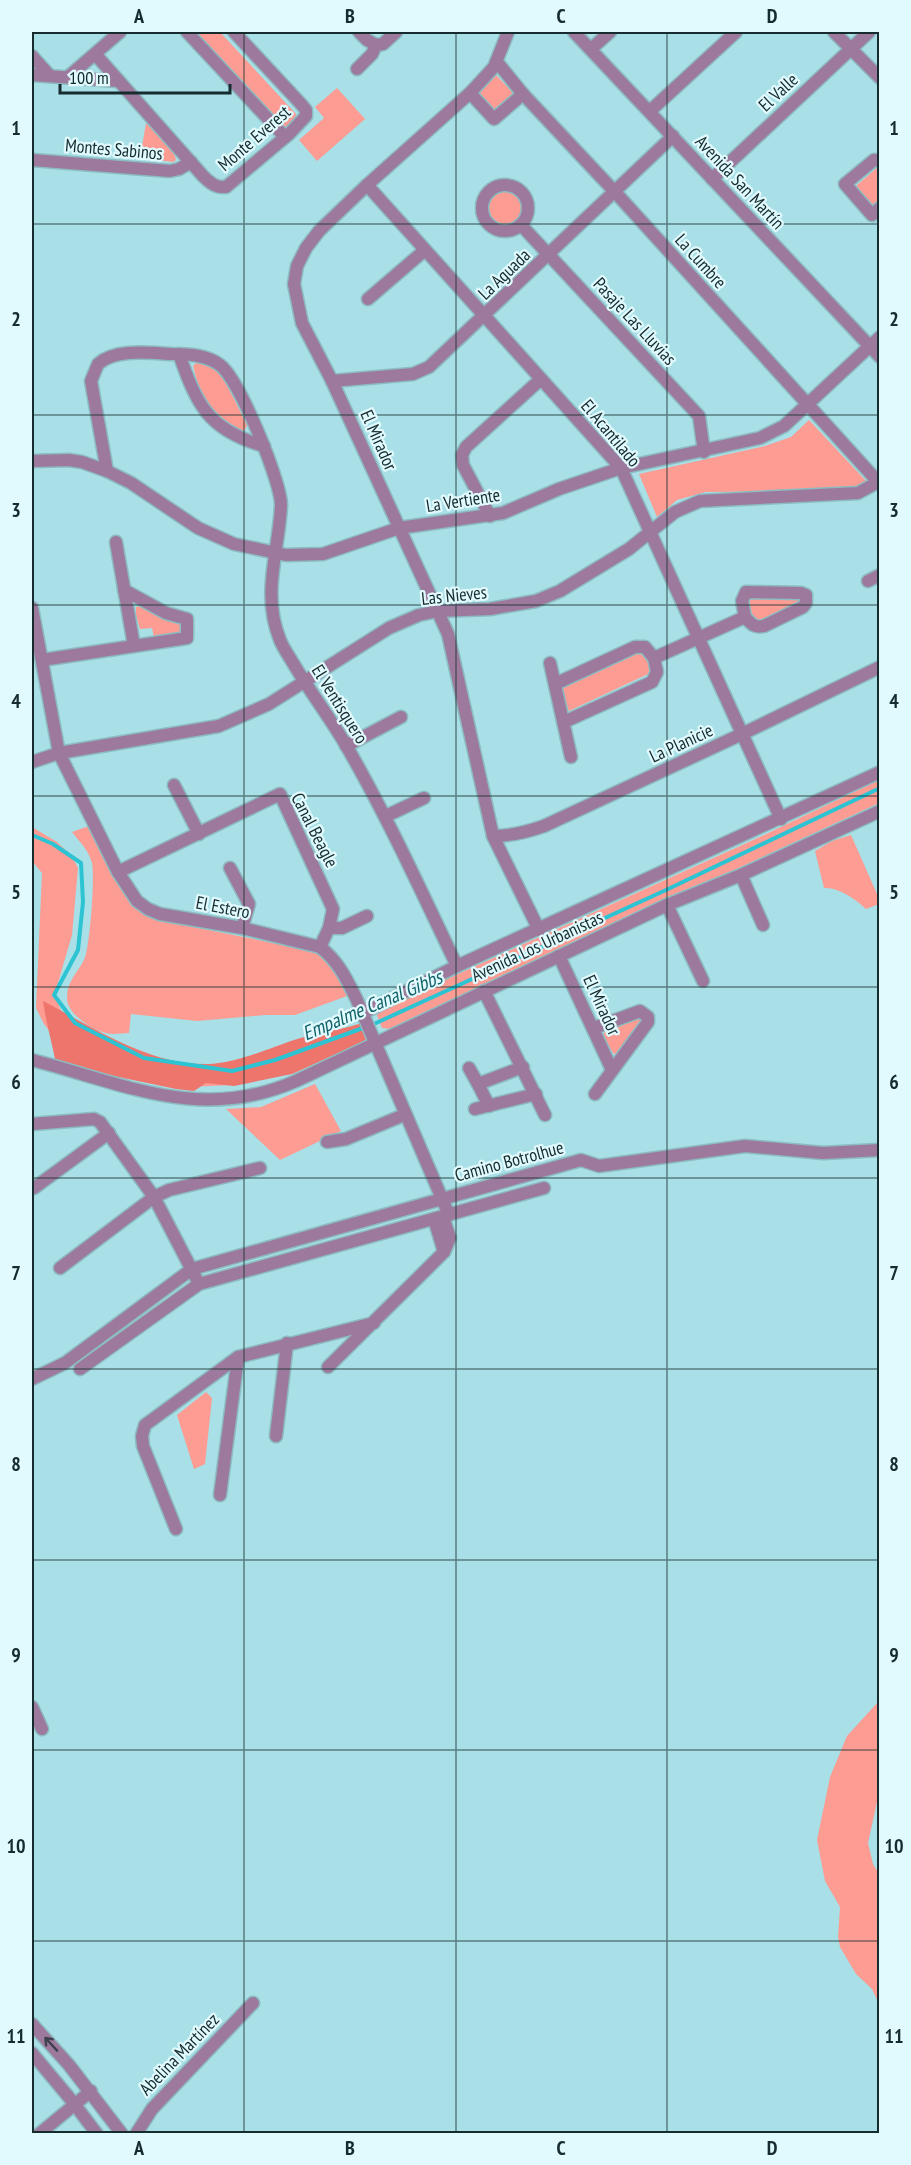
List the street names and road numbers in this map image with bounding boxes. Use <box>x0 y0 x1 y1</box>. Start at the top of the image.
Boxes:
street label: El Valle <box>753 68 803 116</box>
street label: Monte Everest <box>213 100 295 176</box>
street label: Avenida San Martín <box>691 130 789 234</box>
street label: Montes Sabinos <box>64 133 164 165</box>
street label: La Cumbre <box>670 229 732 293</box>
street label: La Aguada <box>473 244 535 304</box>
street label: Pasaje Las Lluvias <box>589 272 681 370</box>
street label: El Acantilado <box>576 395 646 472</box>
street label: El Mirador <box>356 406 402 474</box>
street label: La Vertiente <box>424 483 502 517</box>
street label: Las Nieves <box>420 580 488 610</box>
street label: El Ventisquero <box>307 660 373 748</box>
street label: La Planicie <box>646 718 716 768</box>
street label: Canal Beagle <box>286 789 344 871</box>
street label: El Estero <box>194 891 252 924</box>
street label: Avenida Los Urbanistas <box>467 905 607 987</box>
street label: El Mirador <box>578 971 626 1039</box>
street label: Camino Botrolhue <box>452 1135 566 1187</box>
street label: Abelina Martínez <box>134 2008 224 2100</box>

